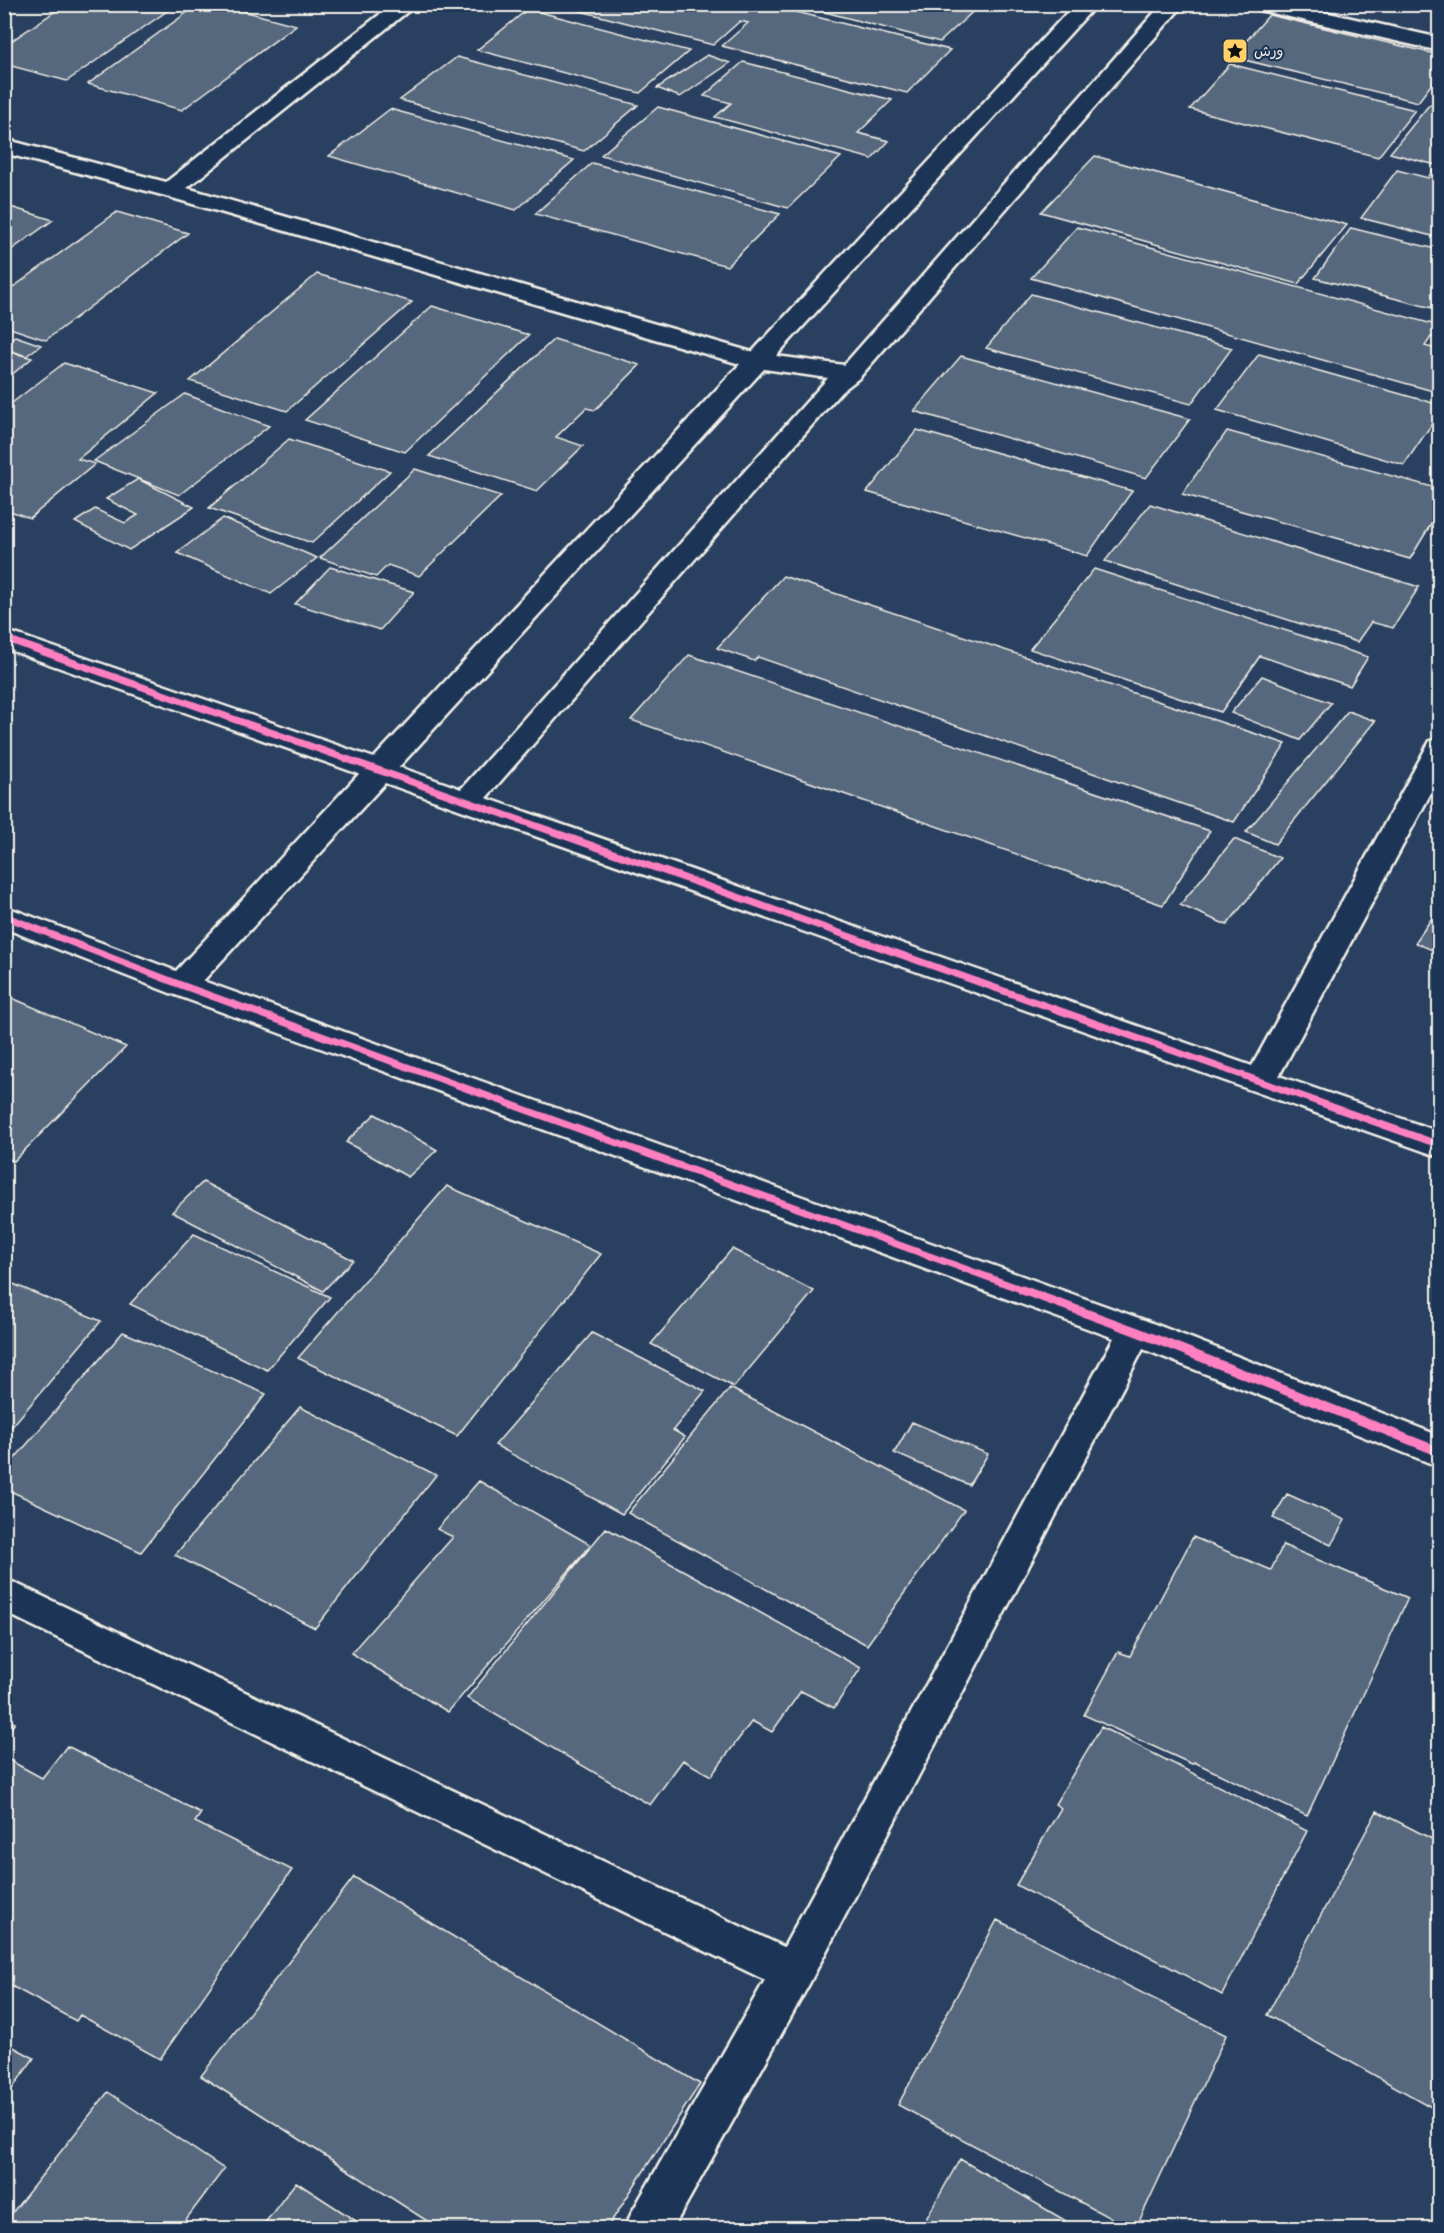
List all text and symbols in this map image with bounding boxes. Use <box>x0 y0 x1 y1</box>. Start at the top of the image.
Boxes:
place icon: ورش <box>1220 36 1250 66</box>
place label: ورش <box>1254 41 1284 61</box>

